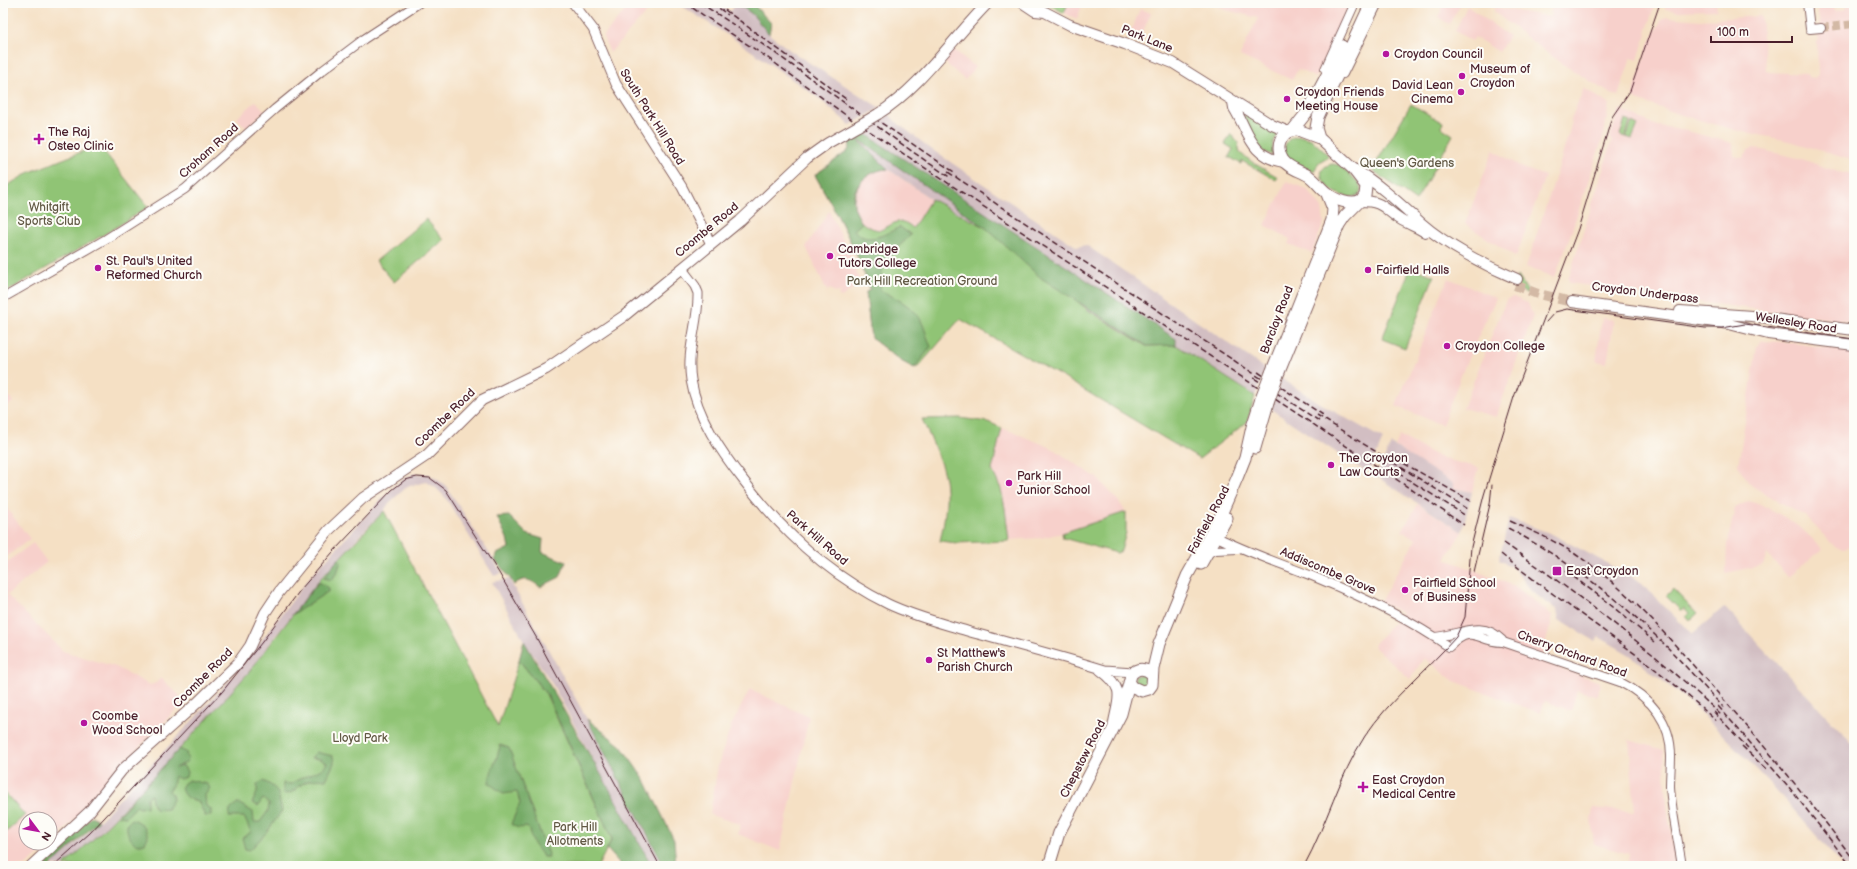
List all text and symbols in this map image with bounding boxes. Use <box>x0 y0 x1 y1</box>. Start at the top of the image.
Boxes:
scale bar <box>1711 18 1792 44</box>
street label: Park Lane <box>1119 22 1175 56</box>
text: 100 m <box>1717 25 1749 40</box>
place label: Croydon Council <box>1394 47 1483 62</box>
marker: Croydon Council <box>1381 49 1391 59</box>
place label: Museum of Croydon <box>1470 62 1531 91</box>
street label: South Park Hill Road <box>616 66 688 168</box>
marker: Museum of Croydon <box>1457 71 1467 81</box>
place label: David Lean Cinema <box>1392 78 1453 107</box>
place label: Croydon Friends Meeting House <box>1295 85 1384 114</box>
marker: David Lean Cinema <box>1456 87 1466 97</box>
marker: Croydon Friends Meeting House <box>1282 94 1292 104</box>
street label: Croham Road <box>176 120 242 182</box>
place label: The Raj Osteo Clinic <box>48 125 114 154</box>
marker: The Raj Osteo Clinic <box>33 133 45 145</box>
park label: Queen's Gardens <box>1360 156 1454 171</box>
street label: Coombe Road <box>672 199 742 261</box>
park label: Whitgift Sports Club <box>18 200 81 229</box>
place label: Cambridge Tutors College <box>838 242 916 271</box>
marker: Cambridge Tutors College <box>825 251 835 261</box>
place label: St. Paul's United Reformed Church <box>106 254 202 283</box>
marker: St. Paul's United Reformed Church <box>93 263 103 273</box>
place label: Fairfield Halls <box>1376 263 1449 278</box>
marker: Fairfield Halls <box>1363 265 1373 275</box>
park label: Park Hill Recreation Ground <box>847 274 998 289</box>
street label: Croydon Underpass <box>1591 279 1699 307</box>
street label: Barclay Road <box>1257 284 1297 356</box>
street label: Wellesley Road <box>1754 309 1838 337</box>
place label: Croydon College <box>1455 339 1545 354</box>
marker: Croydon College <box>1442 341 1452 351</box>
street label: Coombe Road <box>412 385 478 451</box>
place label: The Croydon Law Courts <box>1339 451 1408 480</box>
marker: The Croydon Law Courts <box>1326 460 1336 470</box>
place label: Park Hill Junior School <box>1017 469 1090 498</box>
marker: Park Hill Junior School <box>1004 478 1014 488</box>
street label: Fairfield Road <box>1185 483 1233 557</box>
street label: Park Hill Road <box>783 507 851 569</box>
street label: Addiscombe Grove <box>1278 544 1378 598</box>
place label: East Croydon <box>1566 564 1639 579</box>
marker: East Croydon <box>1551 565 1563 577</box>
place label: Fairfield School of Business <box>1413 576 1496 605</box>
marker: Fairfield School of Business <box>1400 585 1410 595</box>
street label: Cherry Orchard Road <box>1515 627 1629 681</box>
street label: Coombe Road <box>170 645 236 711</box>
place label: St Matthew's Parish Church <box>937 646 1013 675</box>
marker: St Matthew's Parish Church <box>924 655 934 665</box>
place label: Coombe Wood School <box>92 709 162 738</box>
street label: Chepstow Road <box>1057 717 1109 801</box>
marker: Coombe Wood School <box>79 718 89 728</box>
park label: Lloyd Park <box>332 731 388 746</box>
place label: East Croydon Medical Centre <box>1372 773 1456 802</box>
marker: East Croydon Medical Centre <box>1357 781 1369 793</box>
north arrow <box>18 811 58 851</box>
park label: Park Hill Allotments <box>547 820 603 849</box>
text: N <box>38 829 54 843</box>

